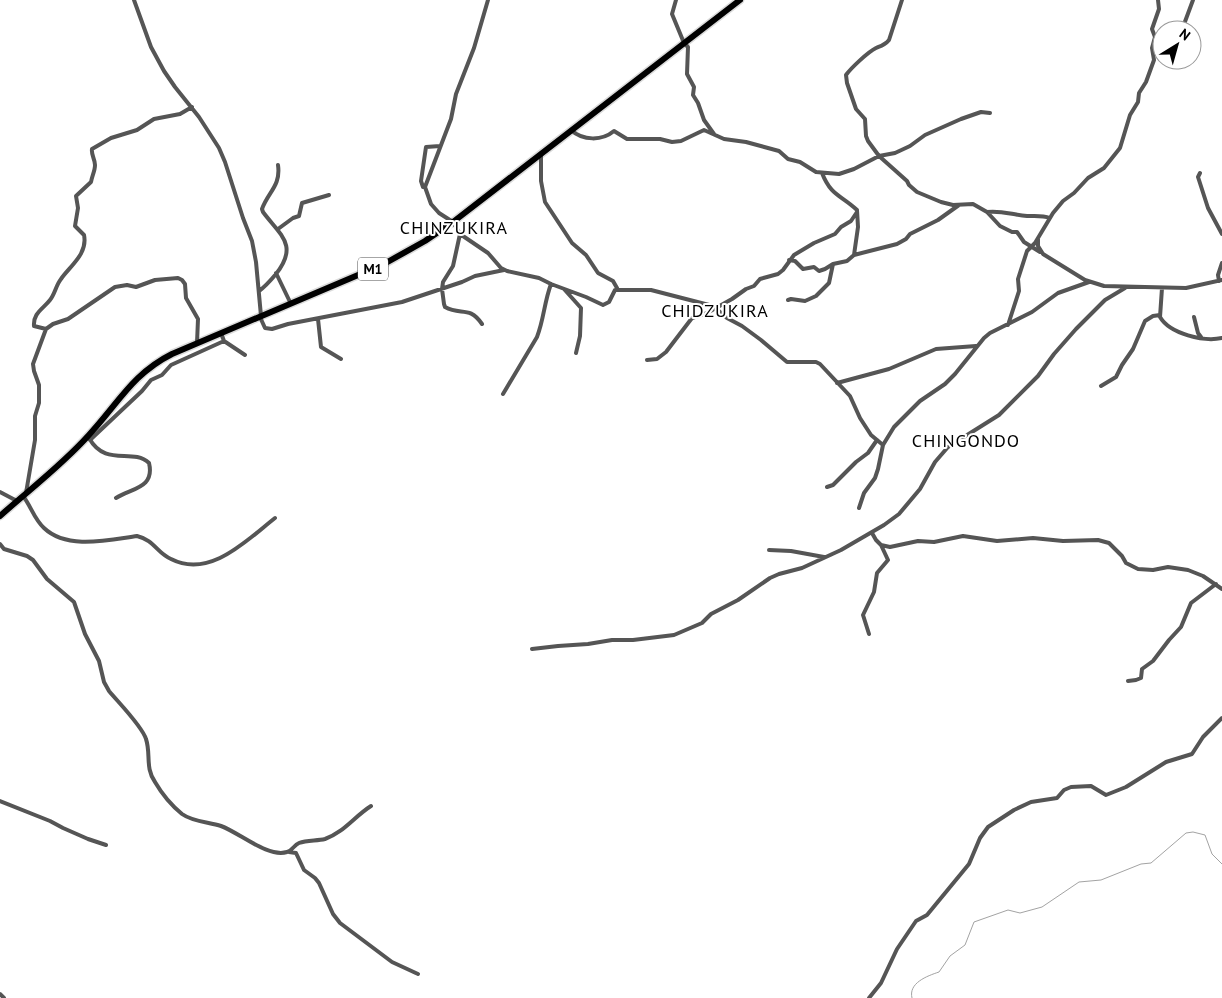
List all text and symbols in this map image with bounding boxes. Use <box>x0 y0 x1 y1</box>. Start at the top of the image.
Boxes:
north arrow <box>1152 20 1202 70</box>
text: N <box>1176 25 1194 45</box>
district label: CHINZUKIRA <box>400 216 508 239</box>
road number: M1 <box>358 258 388 280</box>
district label: CHIDZUKIRA <box>661 299 769 322</box>
district label: CHINGONDO <box>912 429 1020 452</box>

